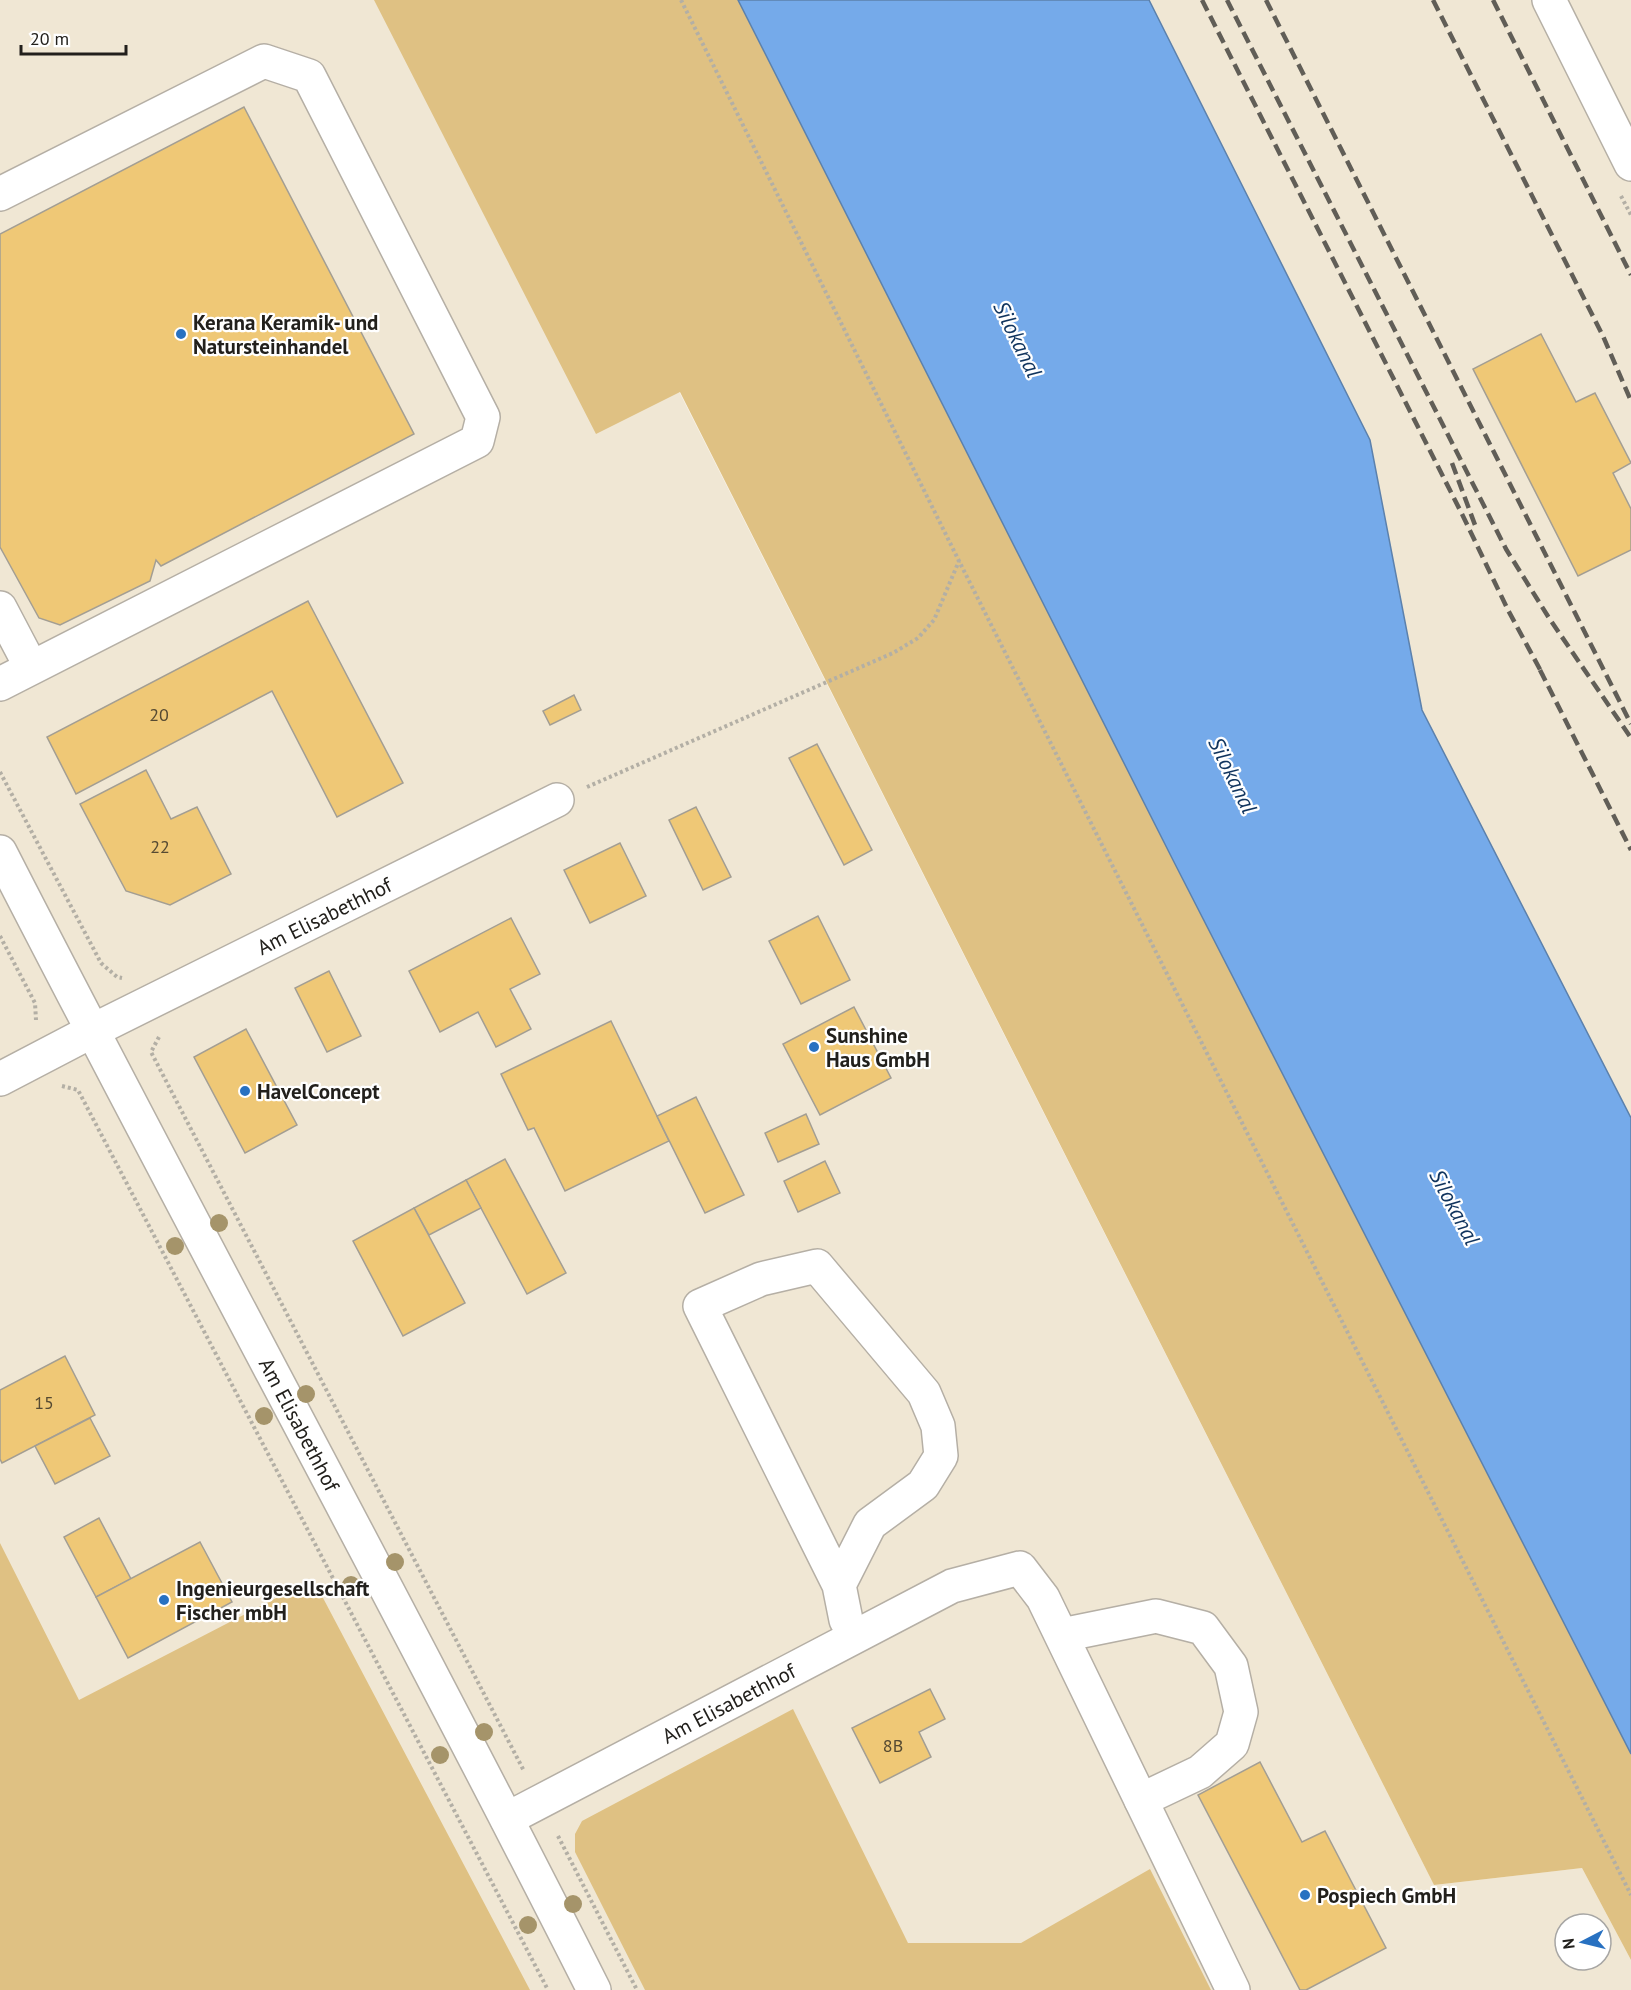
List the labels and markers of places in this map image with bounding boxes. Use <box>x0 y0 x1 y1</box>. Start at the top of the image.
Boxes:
place label: Kerana Keramik- und Natursteinhandel <box>193 309 378 360</box>
marker: Kerana Keramik- und Natursteinhandel <box>174 327 188 341</box>
place label: Sunshine Haus GmbH <box>826 1022 930 1073</box>
marker: Sunshine Haus GmbH <box>807 1040 821 1054</box>
place label: HavelConcept <box>257 1078 380 1105</box>
marker: HavelConcept <box>238 1084 252 1098</box>
place label: Ingenieurgesellschaft Fischer mbH <box>176 1575 370 1626</box>
marker: Ingenieurgesellschaft Fischer mbH <box>157 1593 171 1607</box>
place label: Pospiech GmbH <box>1317 1882 1456 1909</box>
marker: Pospiech GmbH <box>1298 1888 1312 1902</box>

